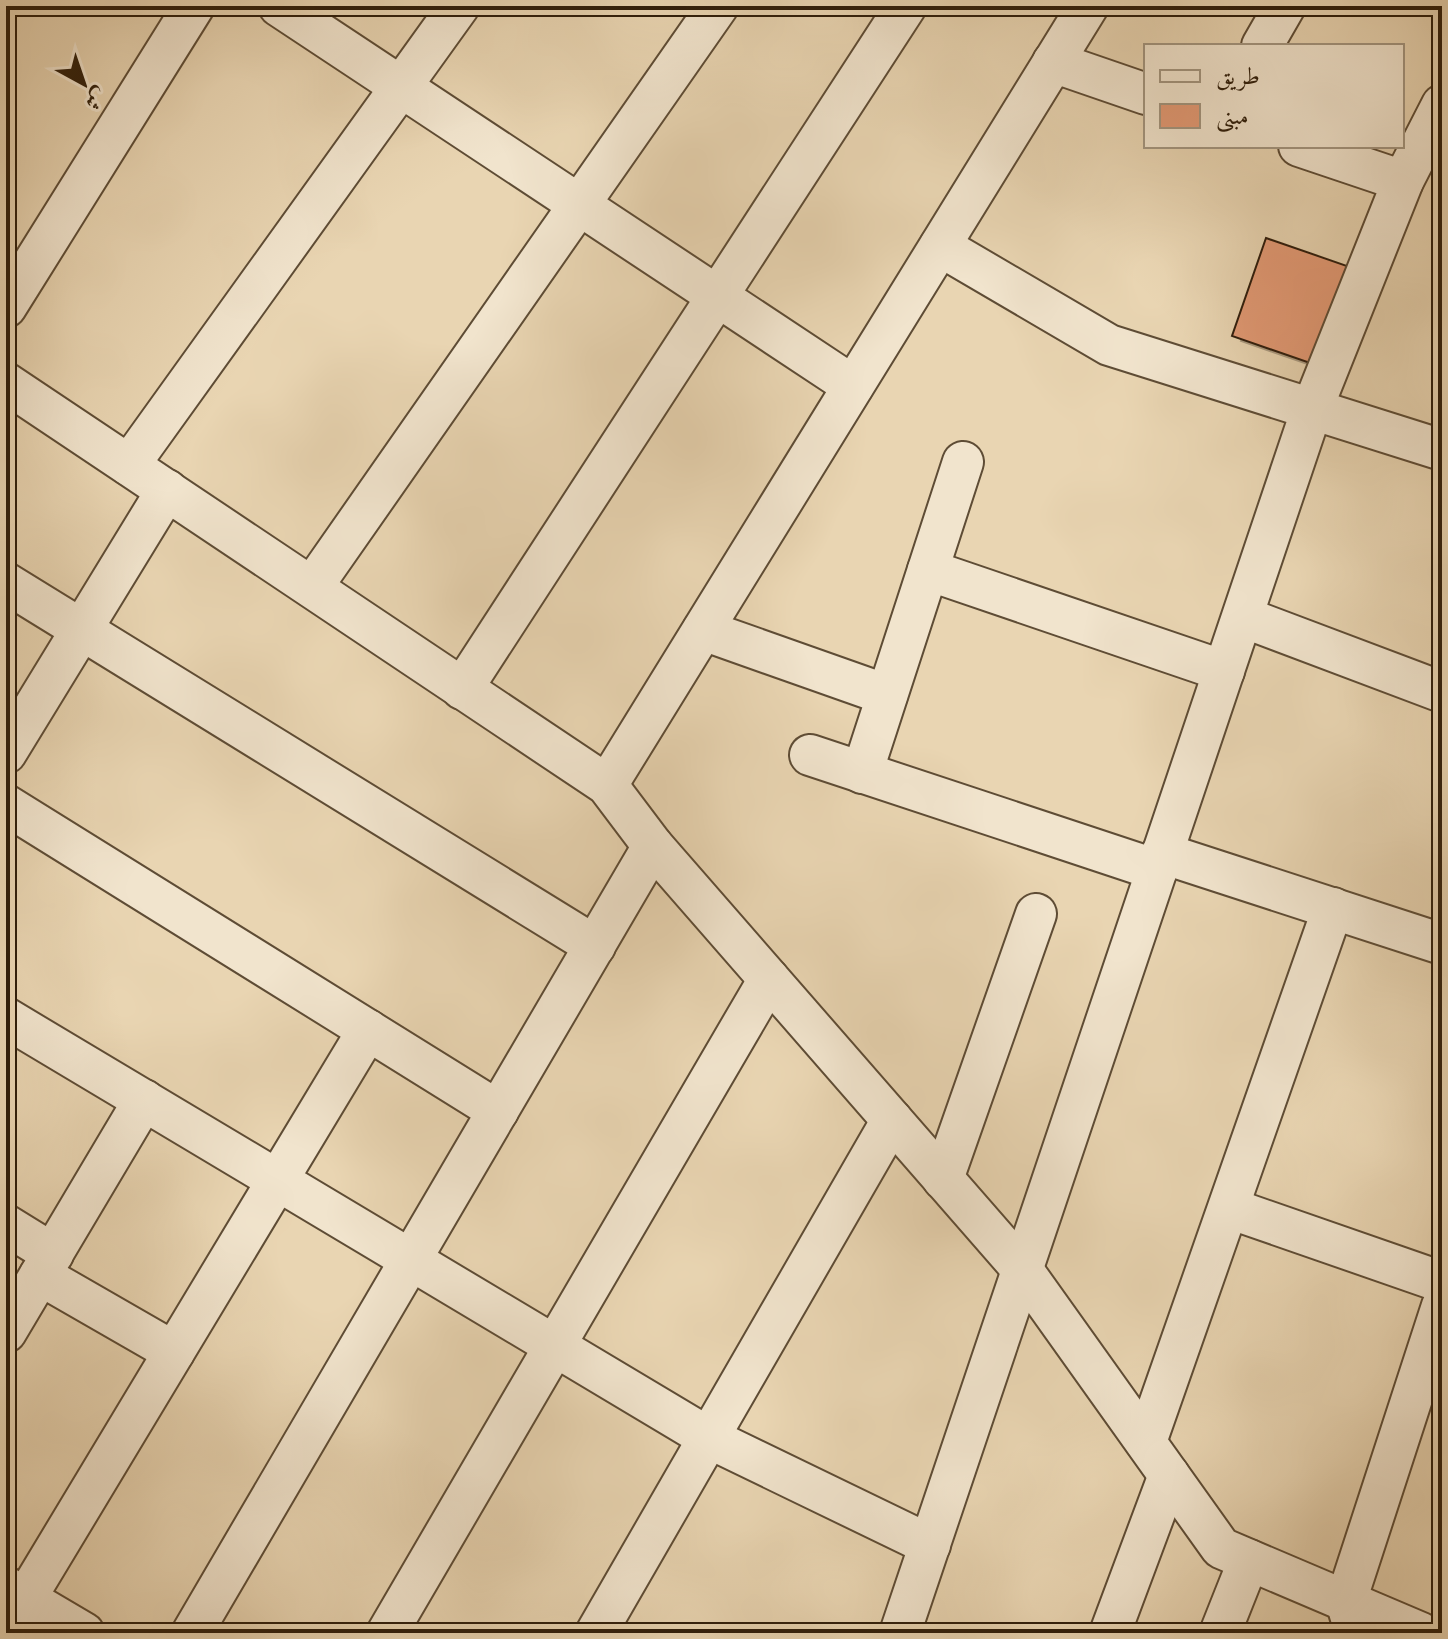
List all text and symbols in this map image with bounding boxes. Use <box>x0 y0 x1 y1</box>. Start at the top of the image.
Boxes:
north arrow <box>44 44 124 124</box>
legend <box>1144 44 1404 148</box>
text: طريق <box>1216 61 1260 92</box>
text: ش <box>79 81 114 116</box>
text: مبنى <box>1216 101 1249 133</box>

